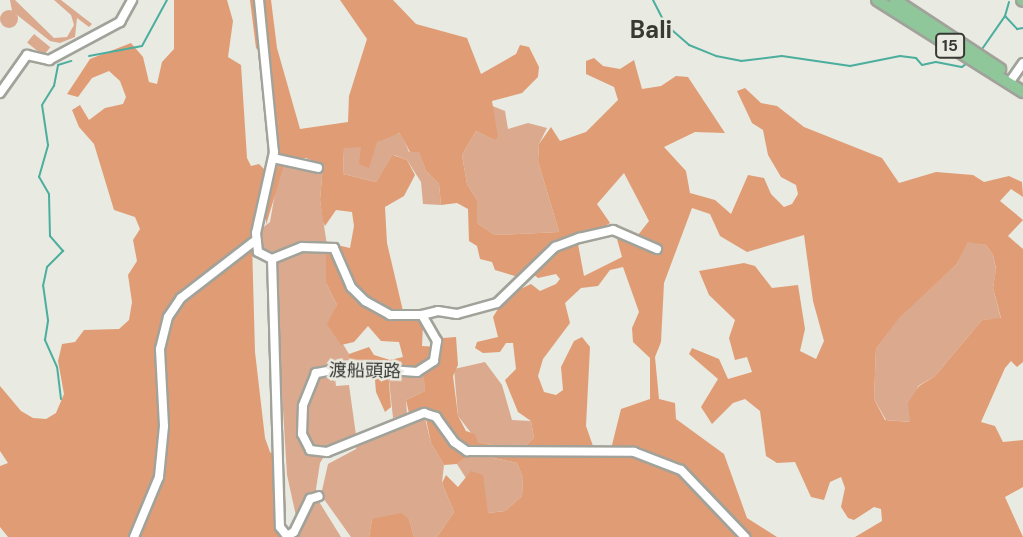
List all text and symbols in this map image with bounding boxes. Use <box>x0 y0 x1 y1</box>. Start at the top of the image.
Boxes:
district label: Bali <box>630 16 672 44</box>
road number: 15 <box>934 34 966 58</box>
street label: 渡船頭路 <box>329 360 401 382</box>

